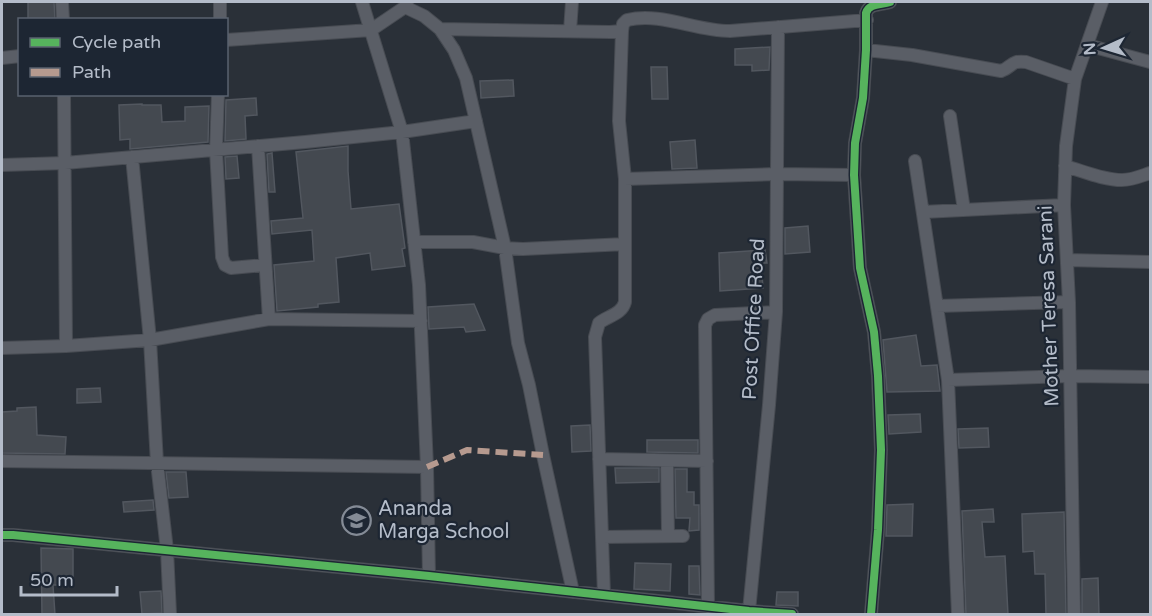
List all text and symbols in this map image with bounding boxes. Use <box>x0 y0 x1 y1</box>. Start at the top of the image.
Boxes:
legend <box>18 18 228 96</box>
north arrow <box>1074 18 1134 78</box>
text: Cycle path <box>72 31 161 53</box>
text: N <box>1080 42 1100 56</box>
text: Path <box>72 61 111 83</box>
street label: Mother Teresa Sarani <box>1033 205 1065 407</box>
street label: Post Office Road <box>738 238 770 401</box>
place label: Ananda Marga School <box>378 497 509 544</box>
school or university icon: Ananda Marga School <box>341 504 373 536</box>
scale bar <box>21 559 117 597</box>
text: 50 m <box>30 569 74 591</box>

